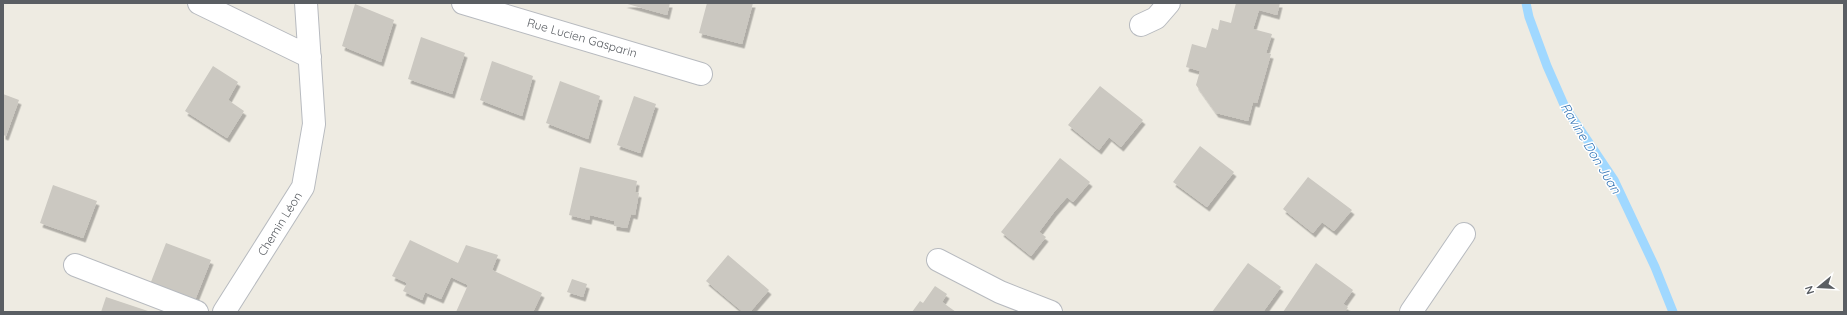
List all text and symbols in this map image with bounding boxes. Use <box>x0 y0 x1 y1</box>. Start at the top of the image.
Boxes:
street label: Rue Lucien Gasparin <box>525 15 639 60</box>
water label: Ravine Don Juan <box>1558 100 1625 197</box>
street label: Chemin Léon <box>254 189 305 258</box>
north arrow <box>1799 267 1839 307</box>
text: N <box>1802 284 1817 296</box>

